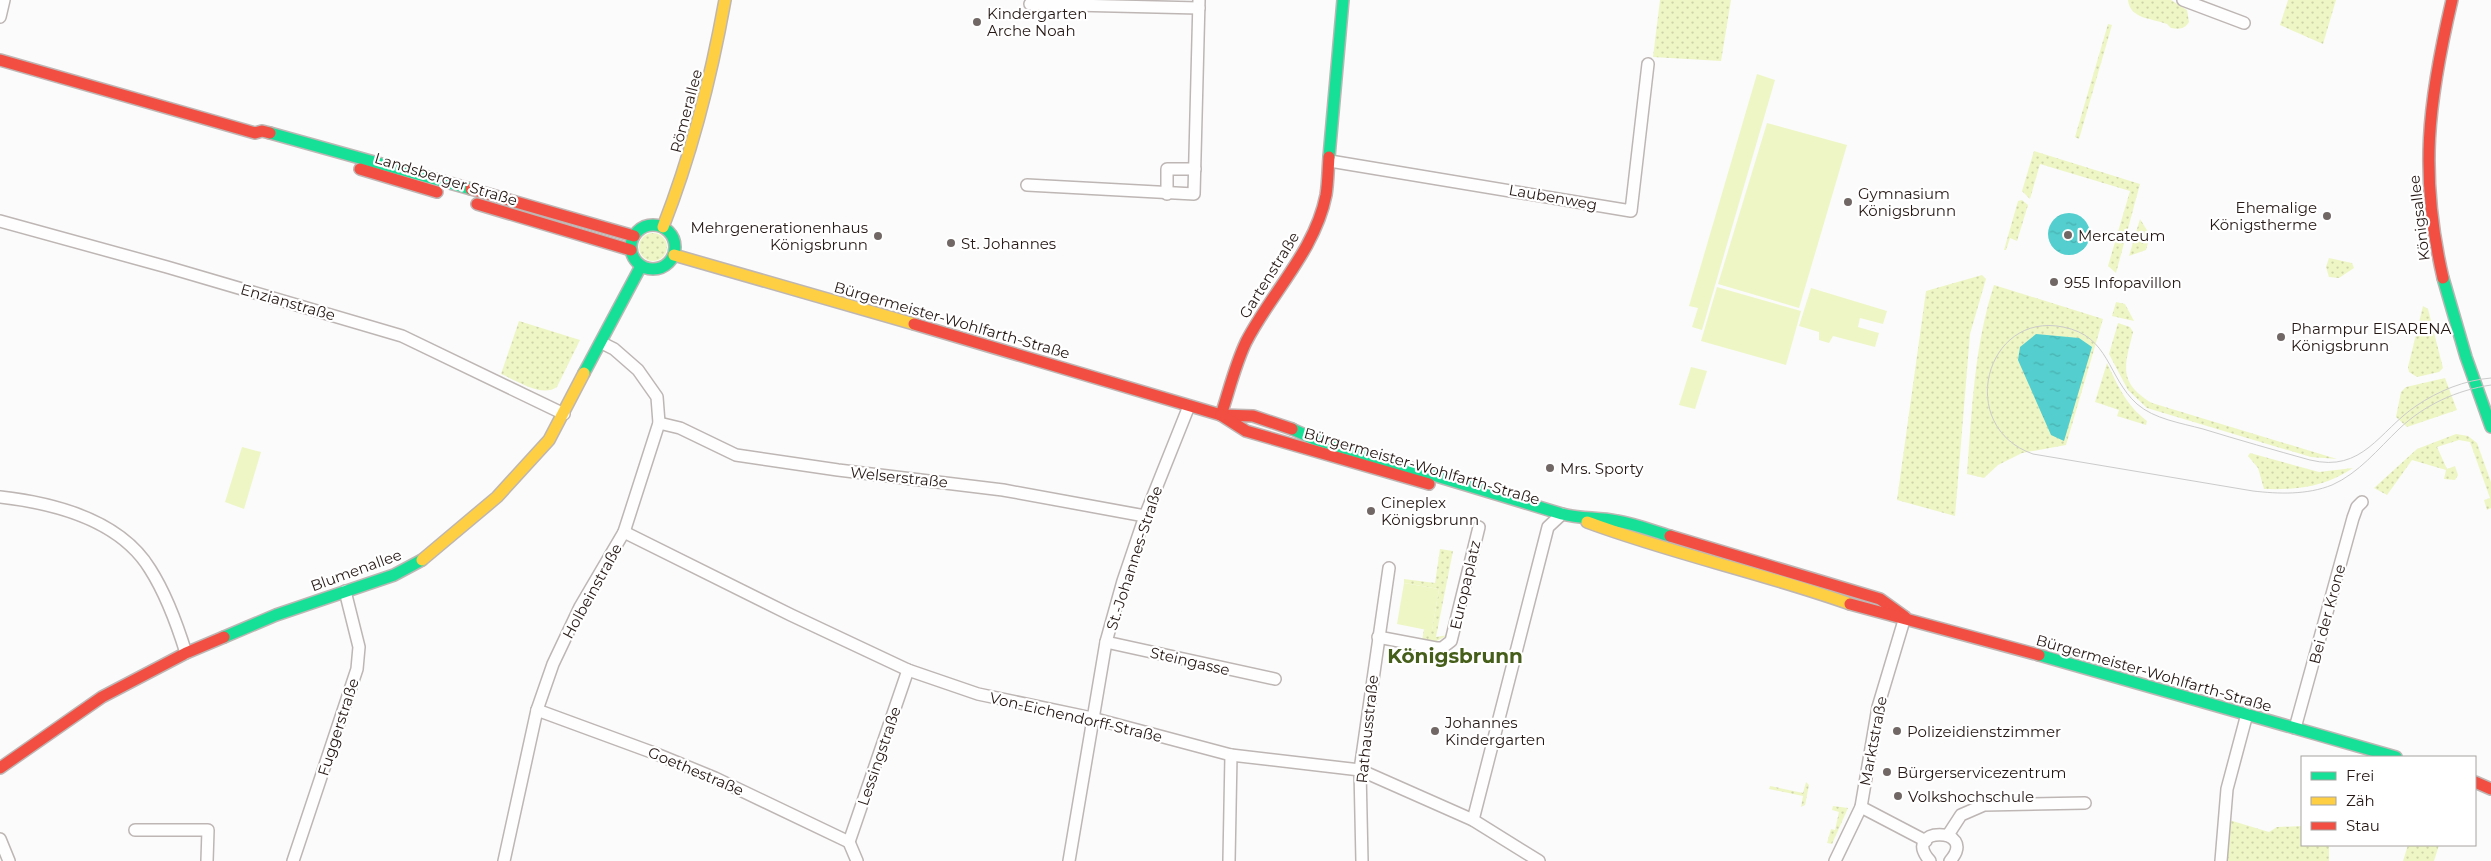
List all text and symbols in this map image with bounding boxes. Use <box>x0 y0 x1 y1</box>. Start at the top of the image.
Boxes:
place label: Kindergarten Arche Noah <box>987 4 1087 40</box>
marker: Kindergarten Arche Noah <box>971 16 983 28</box>
street label: Römerallee <box>666 67 706 155</box>
street label: Landsberger Straße <box>372 148 520 210</box>
street label: Königsallee <box>2404 174 2434 262</box>
street label: Laubenweg <box>1507 180 1599 214</box>
place label: Gymnasium Königsbrunn <box>1858 184 1956 220</box>
marker: Gymnasium Königsbrunn <box>1842 196 1854 208</box>
place label: Ehemalige Königstherme <box>2209 198 2317 234</box>
marker: Ehemalige Königstherme <box>2321 210 2333 222</box>
place label: Mehrgenerationenhaus Königsbrunn <box>691 218 868 254</box>
place label: Mercateum <box>2078 226 2165 245</box>
street label: Gartenstraße <box>1235 228 1303 322</box>
marker: Mercateum <box>2062 229 2074 241</box>
marker: Mehrgenerationenhaus Königsbrunn <box>872 230 884 242</box>
place label: St. Johannes <box>961 234 1056 253</box>
marker: St. Johannes <box>945 237 957 249</box>
place label: 955 Infopavillon <box>2064 273 2182 292</box>
marker: 955 Infopavillon <box>2048 276 2060 288</box>
street label: Bürgermeister-Wohlfarth-Straße <box>832 277 1072 363</box>
street label: Enzianstraße <box>238 279 338 325</box>
place label: Pharmpur EISARENA Königsbrunn <box>2291 319 2451 355</box>
marker: Pharmpur EISARENA Königsbrunn <box>2275 331 2287 343</box>
street label: Bürgermeister-Wohlfarth-Straße <box>1302 423 1542 509</box>
place label: Mrs. Sporty <box>1560 459 1644 478</box>
street label: Welserstraße <box>849 462 949 492</box>
marker: Mrs. Sporty <box>1544 462 1556 474</box>
street label: St.-Johannes-Straße <box>1102 483 1166 633</box>
place label: Cineplex Königsbrunn <box>1381 493 1479 529</box>
marker: Cineplex Königsbrunn <box>1365 505 1377 517</box>
street label: Europaplatz <box>1446 538 1485 631</box>
street label: Holbeinstraße <box>558 540 626 642</box>
street label: Blumenallee <box>308 545 404 595</box>
street label: Bei der Krone <box>2305 562 2349 666</box>
street label: Bürgermeister-Wohlfarth-Straße <box>2034 630 2274 716</box>
street label: Steingasse <box>1148 643 1232 679</box>
district label: Königsbrunn <box>1387 644 1523 668</box>
street label: Rathausstraße <box>1352 674 1382 784</box>
street label: Fuggerstraße <box>313 676 363 778</box>
street label: Von-Eichendorff-Straße <box>988 688 1164 746</box>
street label: Marktstraße <box>1855 695 1891 787</box>
street label: Lessingstraße <box>853 704 905 808</box>
place label: Johannes Kindergarten <box>1444 713 1545 749</box>
place label: Polizeidienstzimmer <box>1907 722 2061 741</box>
marker: Johannes Kindergarten <box>1429 725 1441 737</box>
marker: Polizeidienstzimmer <box>1891 725 1903 737</box>
street label: Goethestraße <box>645 742 747 800</box>
legend <box>2301 756 2476 846</box>
place label: Bürgerservicezentrum <box>1897 763 2066 782</box>
marker: Bürgerservicezentrum <box>1881 766 1893 778</box>
text: Frei <box>2346 766 2374 785</box>
place label: Volkshochschule <box>1908 787 2034 806</box>
marker: Volkshochschule <box>1892 790 1904 802</box>
text: Zäh <box>2346 791 2375 810</box>
text: Stau <box>2346 816 2380 835</box>

